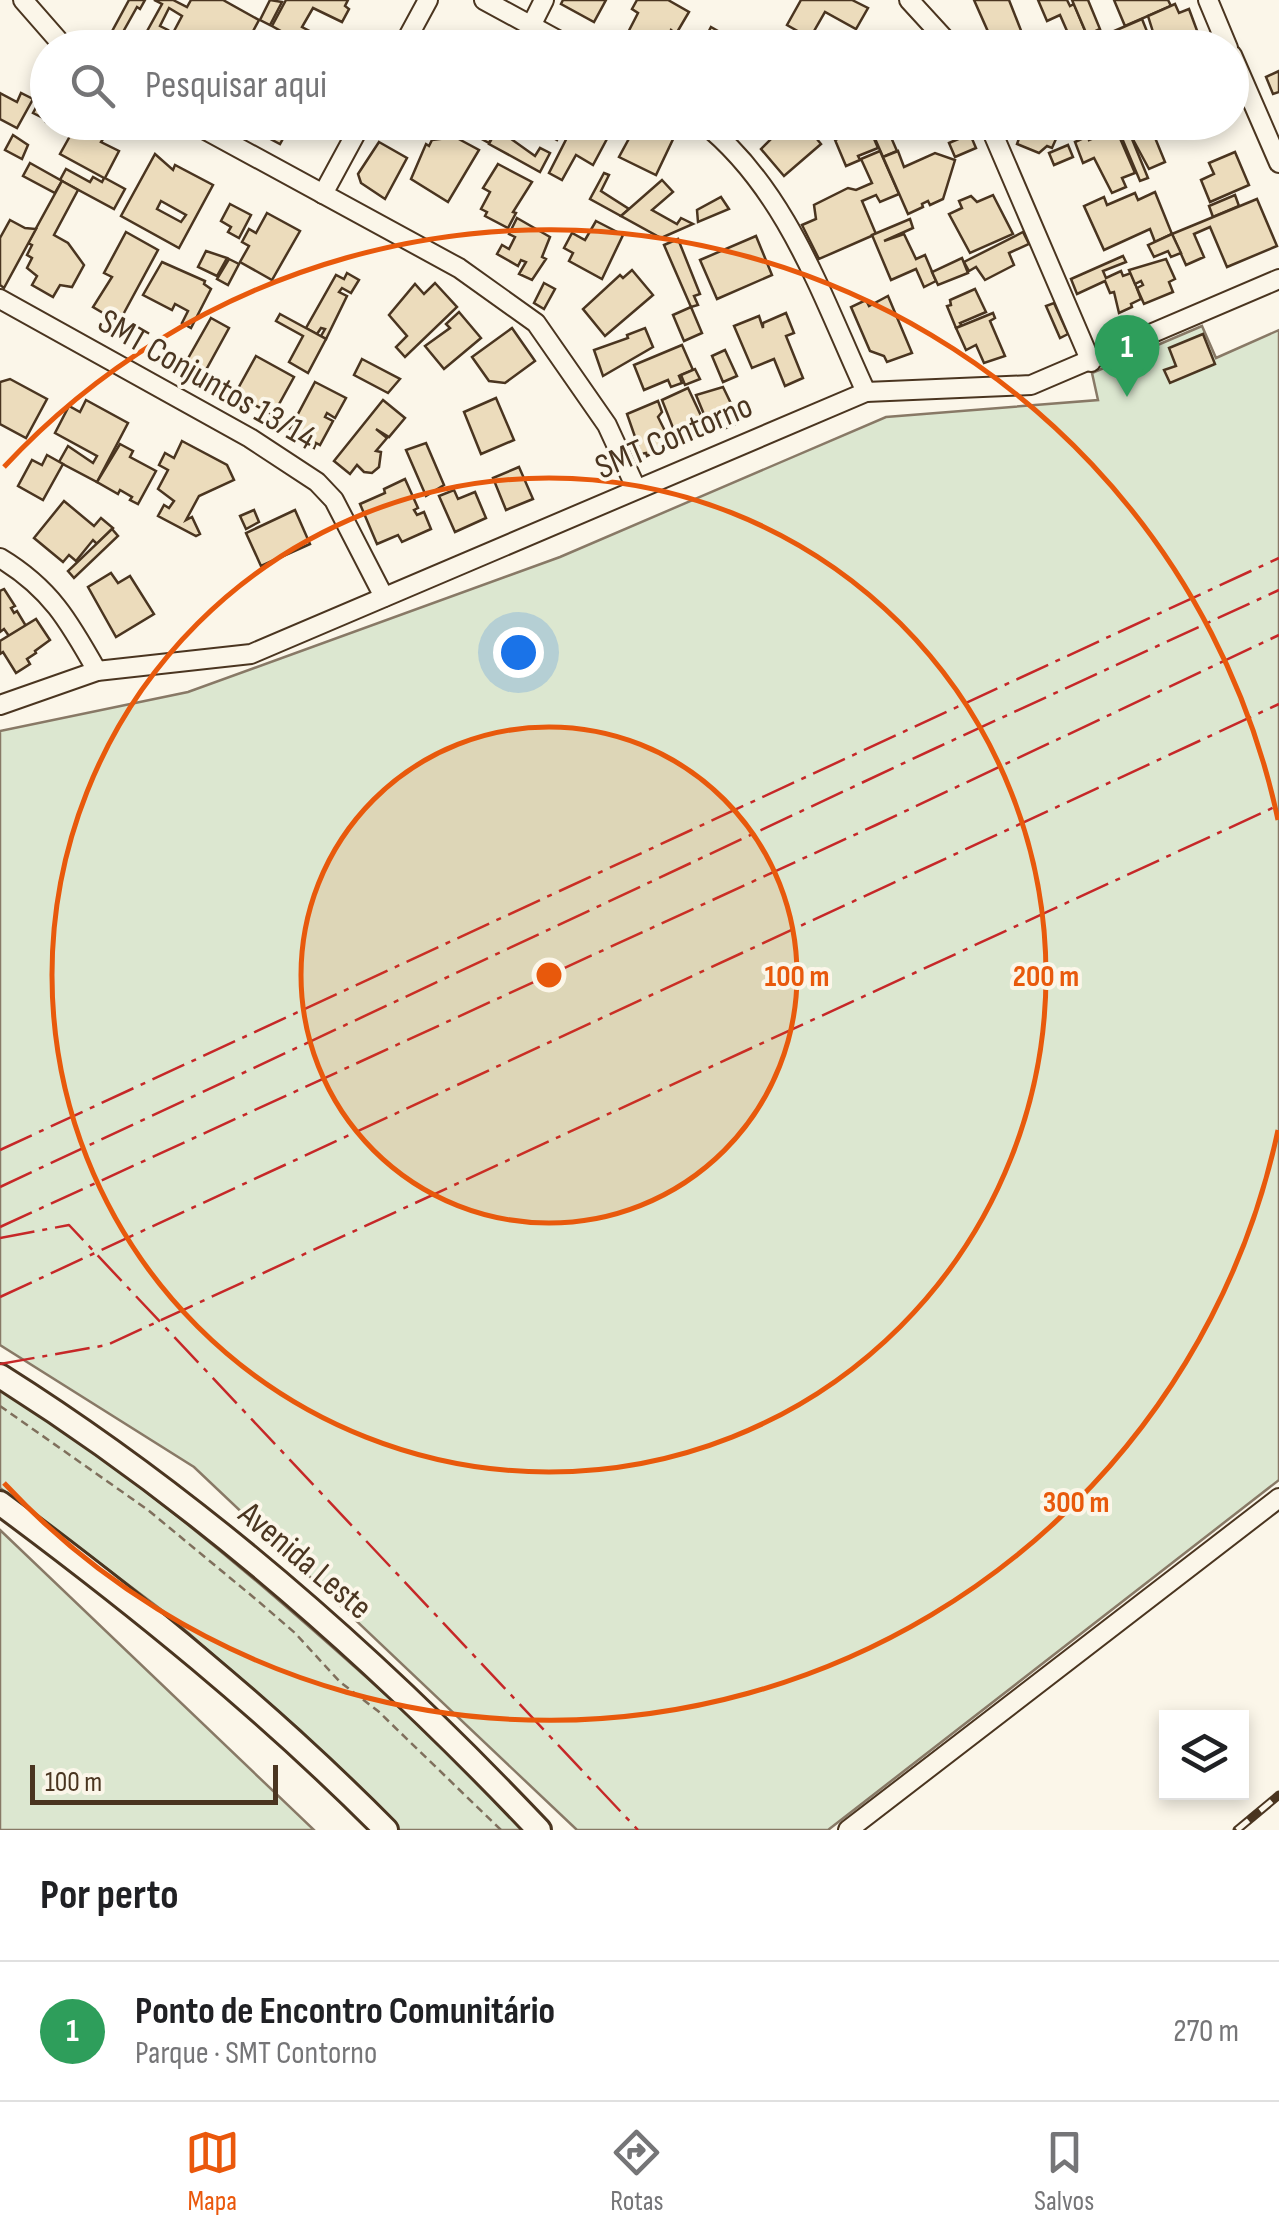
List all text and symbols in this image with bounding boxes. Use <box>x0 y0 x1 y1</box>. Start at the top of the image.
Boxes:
search box <box>30 30 1249 140</box>
icon: search <box>65 58 120 113</box>
text: Pesquisar aqui <box>145 63 327 108</box>
street label: SMT Conjuntos 13/14 <box>90 300 324 460</box>
pin: 1 <box>1094 314 1160 397</box>
street label: SMT Contorno <box>589 385 759 489</box>
your location <box>493 627 544 678</box>
centre of rings <box>531 957 567 993</box>
text: 100 m <box>765 959 829 995</box>
text: 200 m <box>1013 959 1079 995</box>
text: 300 m <box>1043 1485 1109 1521</box>
street label: Avenida Leste <box>229 1492 380 1629</box>
map controls <box>1159 1710 1249 1800</box>
button: layers <box>1159 1710 1249 1800</box>
scale bar <box>30 1760 278 1804</box>
text: 100 m <box>45 1766 102 1799</box>
text: Por perto <box>40 1870 179 1921</box>
text: Ponto de Encontro Comunitário <box>135 1989 555 2034</box>
text: 1 <box>66 2012 79 2051</box>
text: 270 m <box>1173 2012 1239 2051</box>
text: Parque · SMT Contorno <box>135 2034 377 2073</box>
tab: Mapa <box>185 2125 240 2218</box>
tab: Rotas <box>609 2125 664 2218</box>
tab: Salvos <box>1034 2125 1094 2218</box>

